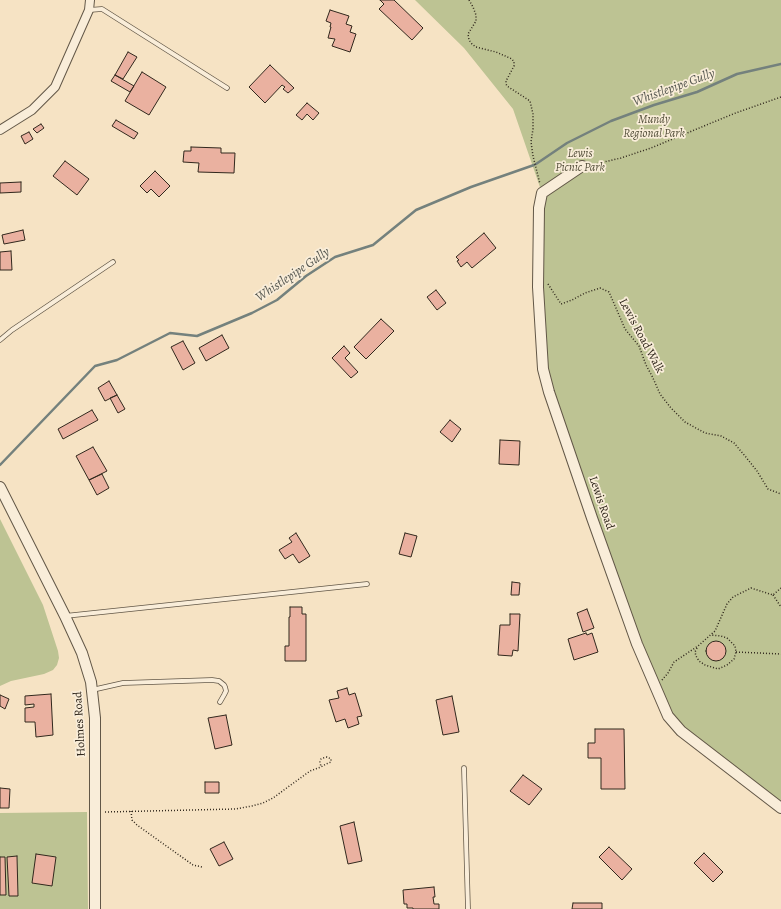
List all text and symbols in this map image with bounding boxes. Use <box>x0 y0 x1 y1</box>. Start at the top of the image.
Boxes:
water label: Whistlepipe Gully <box>631 66 717 110</box>
park label: Mundy Regional Park <box>623 113 685 141</box>
park label: Lewis Picnic Park <box>555 147 605 175</box>
water label: Whistlepipe Gully <box>253 244 333 306</box>
street label: Lewis Road Walk <box>615 296 667 376</box>
street label: Lewis Road <box>585 474 617 532</box>
street label: Holmes Road <box>71 691 89 757</box>

